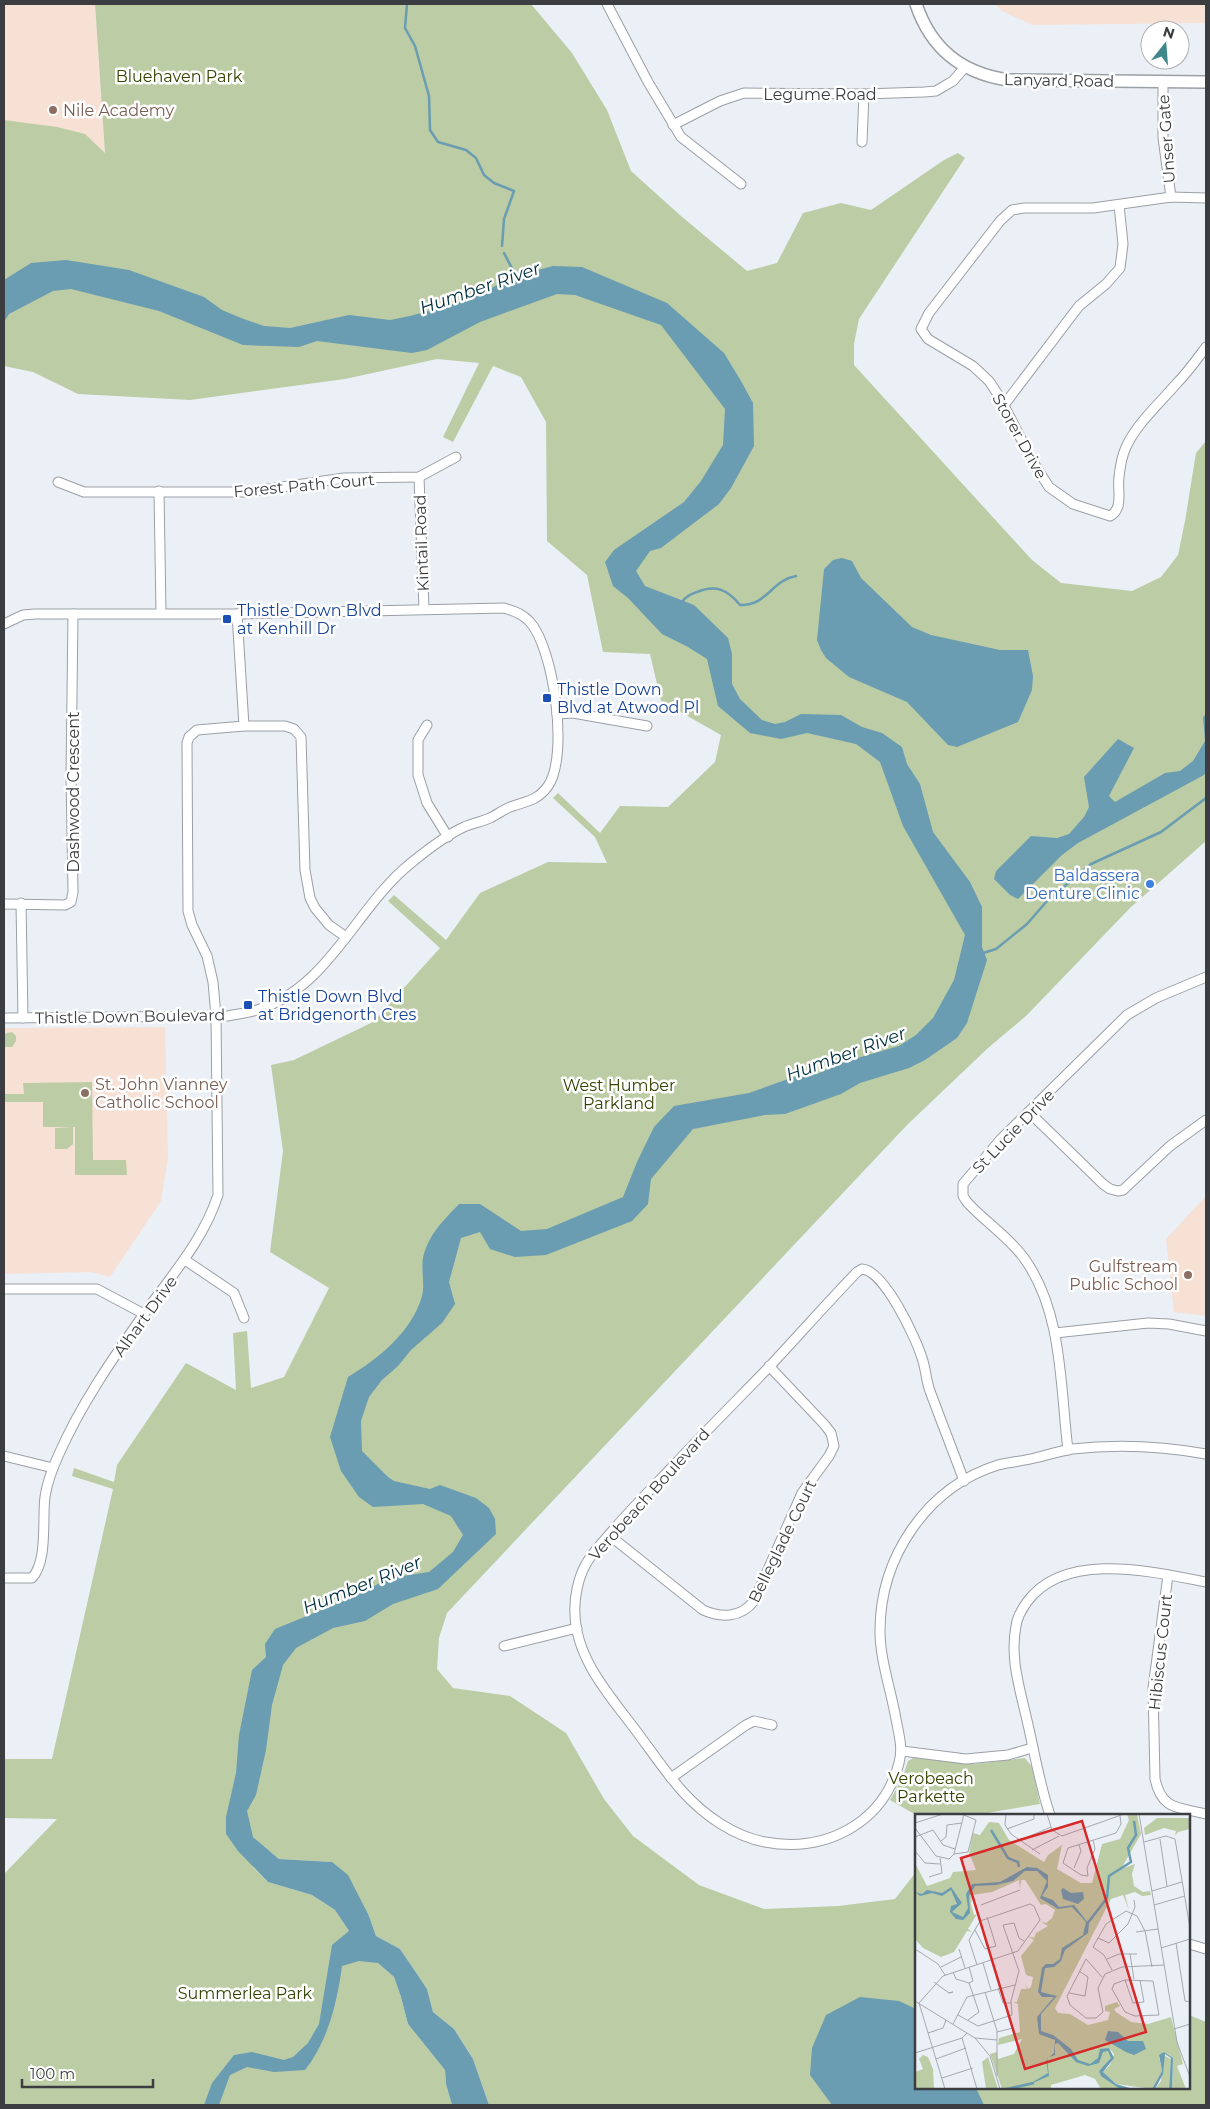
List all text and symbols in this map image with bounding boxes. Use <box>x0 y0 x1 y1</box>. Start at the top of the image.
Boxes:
north arrow <box>1140 20 1190 70</box>
text: N <box>1161 22 1177 43</box>
park label: Bluehaven Park <box>116 67 243 86</box>
street label: Lanyard Road <box>1004 70 1114 91</box>
street label: Legume Road <box>763 85 877 104</box>
street label: Unser Gate <box>1154 94 1179 184</box>
place label: Nile Academy <box>63 101 174 120</box>
marker: Nile Academy <box>47 104 59 116</box>
water label: Humber River <box>417 257 544 319</box>
street label: Storer Drive <box>988 390 1051 482</box>
street label: Forest Path Court <box>233 470 376 501</box>
street label: Kintail Road <box>410 494 433 592</box>
place label: Thistle Down Blvd at Kenhill Dr <box>237 601 382 638</box>
marker: Thistle Down Blvd at Kenhill Dr <box>221 613 233 625</box>
place label: Thistle Down Blvd at Atwood Pl <box>557 680 699 717</box>
marker: Thistle Down Blvd at Atwood Pl <box>541 692 553 704</box>
street label: Dashwood Crescent <box>64 711 83 872</box>
place label: Baldassera Denture Clinic <box>1025 866 1140 903</box>
marker: Baldassera Denture Clinic <box>1144 878 1156 890</box>
place label: Thistle Down Blvd at Bridgenorth Cres <box>258 987 416 1024</box>
marker: Thistle Down Blvd at Bridgenorth Cres <box>242 999 254 1011</box>
street label: Thistle Down Boulevard <box>35 1005 225 1028</box>
water label: Humber River <box>783 1022 910 1086</box>
place label: St. John Vianney Catholic School <box>95 1075 228 1112</box>
park label: West Humber Parkland <box>563 1076 675 1113</box>
street label: St Lucie Drive <box>968 1085 1058 1177</box>
marker: St. John Vianney Catholic School <box>79 1087 91 1099</box>
place label: Gulfstream Public School <box>1069 1257 1178 1294</box>
marker: Gulfstream Public School <box>1182 1269 1194 1281</box>
street label: Alhart Drive <box>110 1272 181 1360</box>
street label: Verobeach Boulevard <box>585 1424 714 1564</box>
street label: Belleglade Court <box>744 1476 821 1606</box>
water label: Humber River <box>299 1551 425 1619</box>
street label: Hibiscus Court <box>1145 1592 1176 1711</box>
park label: Verobeach Parkette <box>888 1769 974 1806</box>
inset map <box>915 1814 1190 2089</box>
park label: Summerlea Park <box>178 1984 313 2003</box>
scale bar <box>22 2056 154 2088</box>
text: 100 m <box>30 2064 75 2083</box>

